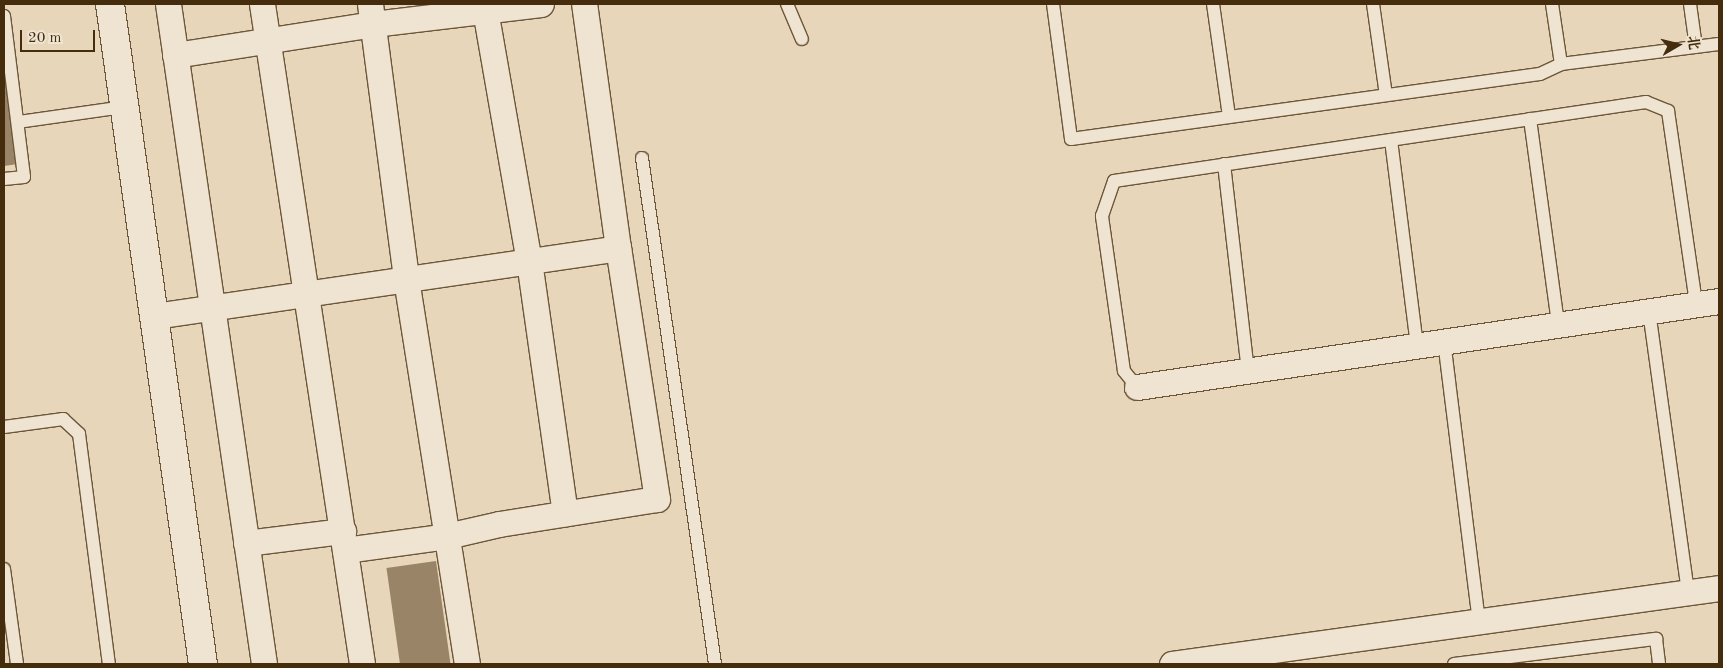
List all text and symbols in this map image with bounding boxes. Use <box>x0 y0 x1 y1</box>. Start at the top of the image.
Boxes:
scale bar <box>22 20 98 52</box>
north arrow <box>1653 20 1703 70</box>
text: 20 m <box>28 31 62 46</box>
text: 北 <box>1685 35 1701 51</box>

